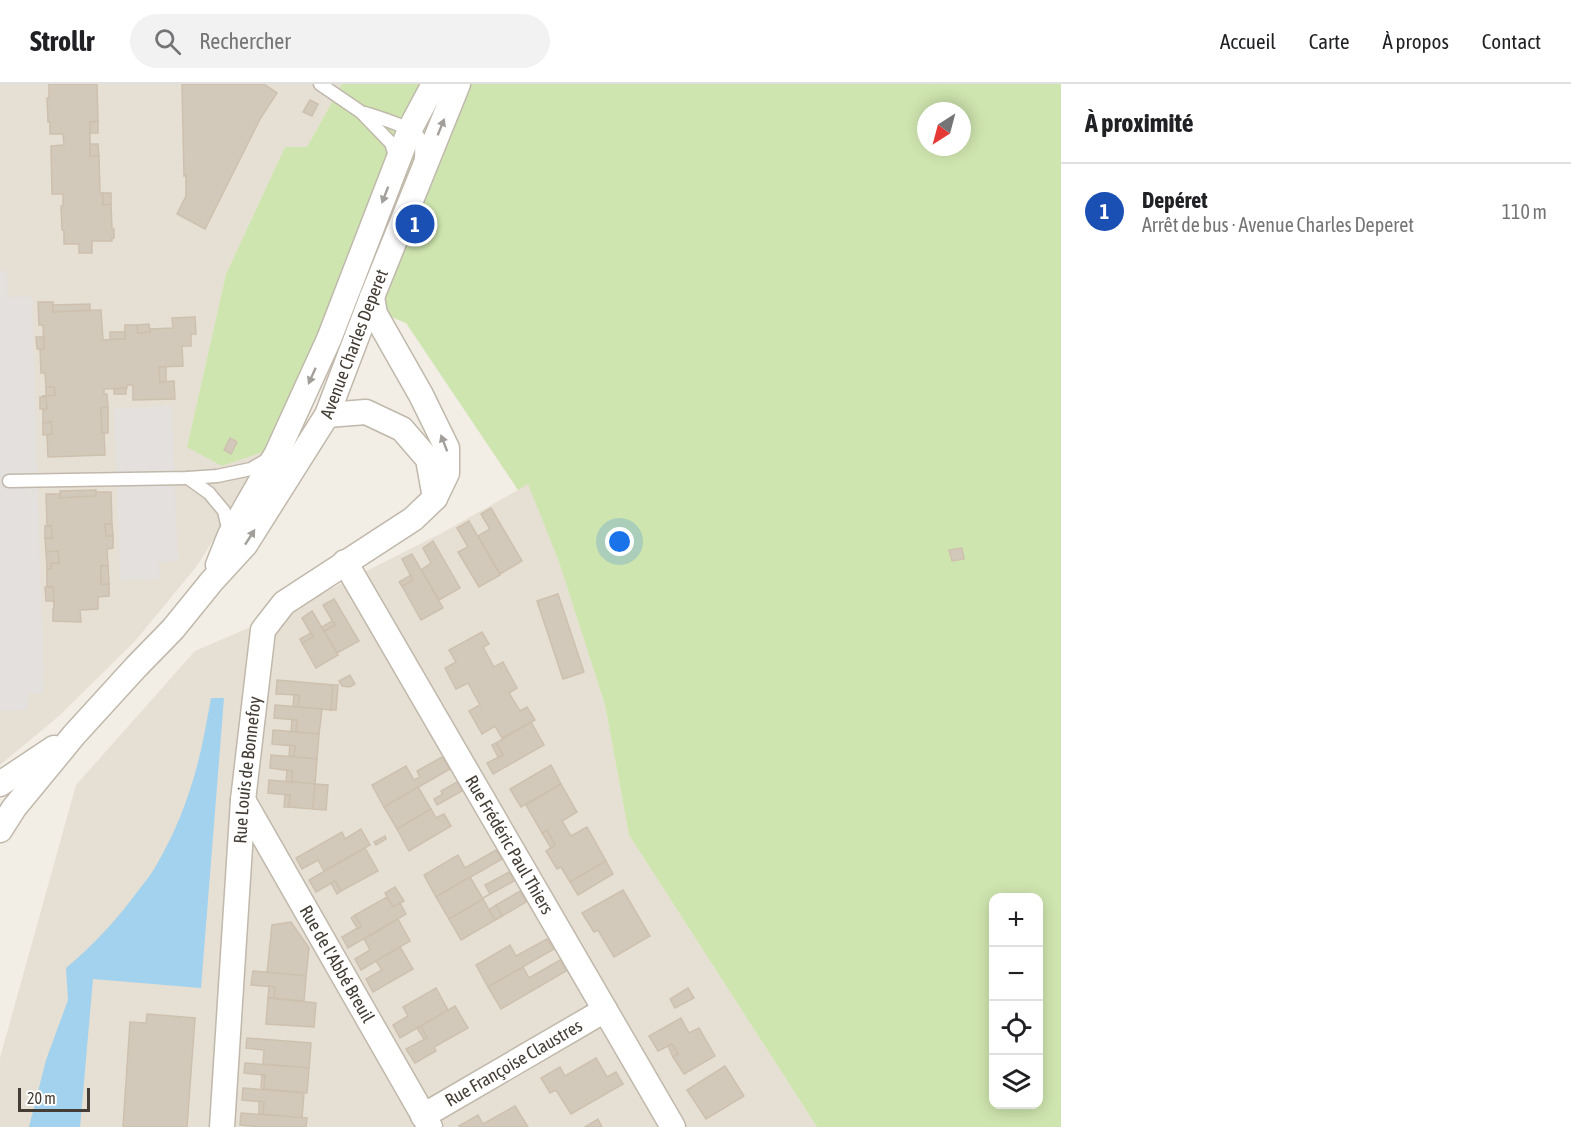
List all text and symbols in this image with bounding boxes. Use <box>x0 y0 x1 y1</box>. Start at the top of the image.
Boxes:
search box <box>130 14 550 68</box>
text: Strollr <box>30 25 94 57</box>
icon: search <box>151 25 184 58</box>
text: Rechercher <box>199 28 291 54</box>
text: Accueil <box>1220 29 1276 53</box>
text: Carte <box>1309 29 1349 53</box>
text: À propos <box>1382 29 1449 53</box>
text: Contact <box>1482 29 1541 53</box>
north arrow <box>917 102 971 156</box>
text: À proximité <box>1085 108 1193 138</box>
one-way arrow <box>437 118 447 136</box>
one-way arrow <box>379 186 389 204</box>
text: Depéret <box>1142 187 1208 213</box>
text: 1 <box>1100 200 1109 223</box>
text: 110 m <box>1502 200 1547 223</box>
pin: 1 <box>396 202 434 246</box>
text: Arrêt de bus · Avenue Charles Deperet <box>1142 213 1414 236</box>
street label: Avenue Charles Deperet <box>316 266 392 421</box>
one-way arrow <box>307 367 317 385</box>
one-way arrow <box>438 434 448 452</box>
your location <box>605 527 634 556</box>
one-way arrow <box>244 529 255 545</box>
street label: Rue Louis de Bonnefoy <box>229 695 265 844</box>
street label: Rue Frédéric Paul Thiers <box>461 771 558 918</box>
map controls <box>989 893 1043 1109</box>
button: + <box>989 893 1043 947</box>
street label: Rue de l'Abbé Breuil <box>295 902 379 1026</box>
button: − <box>989 947 1043 1001</box>
button: locate <box>989 1001 1043 1055</box>
street label: Rue Françoise Claustres <box>441 1015 586 1111</box>
button: layers <box>989 1055 1043 1109</box>
scale bar <box>18 1085 90 1112</box>
text: 20 m <box>27 1089 56 1107</box>

